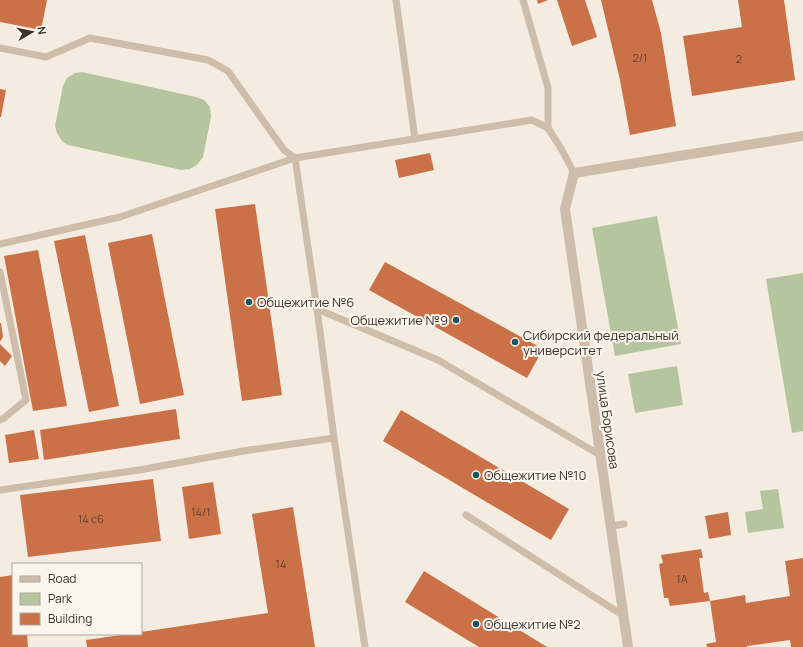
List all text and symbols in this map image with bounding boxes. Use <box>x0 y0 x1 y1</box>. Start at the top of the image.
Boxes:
north arrow <box>12 12 52 52</box>
text: N <box>34 25 50 36</box>
house number: 2/1 <box>633 50 647 65</box>
house number: 2 <box>736 51 742 66</box>
place label: Общежитие №6 <box>257 293 354 311</box>
marker: Общежитие №6 <box>244 297 254 307</box>
place label: Общежитие №9 <box>351 311 448 329</box>
marker: Общежитие №9 <box>451 315 461 325</box>
place label: Сибирский федеральный университет <box>523 326 679 359</box>
marker: Сибирский федеральный университет <box>510 337 520 347</box>
street label: улица Борисова <box>592 370 624 470</box>
place label: Общежитие №10 <box>484 466 586 484</box>
marker: Общежитие №10 <box>471 470 481 480</box>
house number: 14/1 <box>191 504 211 519</box>
house number: 14 с6 <box>78 511 104 526</box>
house number: 14 <box>276 556 286 571</box>
legend <box>12 563 142 635</box>
text: Road <box>48 570 76 587</box>
house number: 1А <box>676 571 688 586</box>
text: Park <box>48 590 73 607</box>
text: Building <box>48 610 92 627</box>
place label: Общежитие №2 <box>484 615 581 633</box>
marker: Общежитие №2 <box>471 619 481 629</box>

